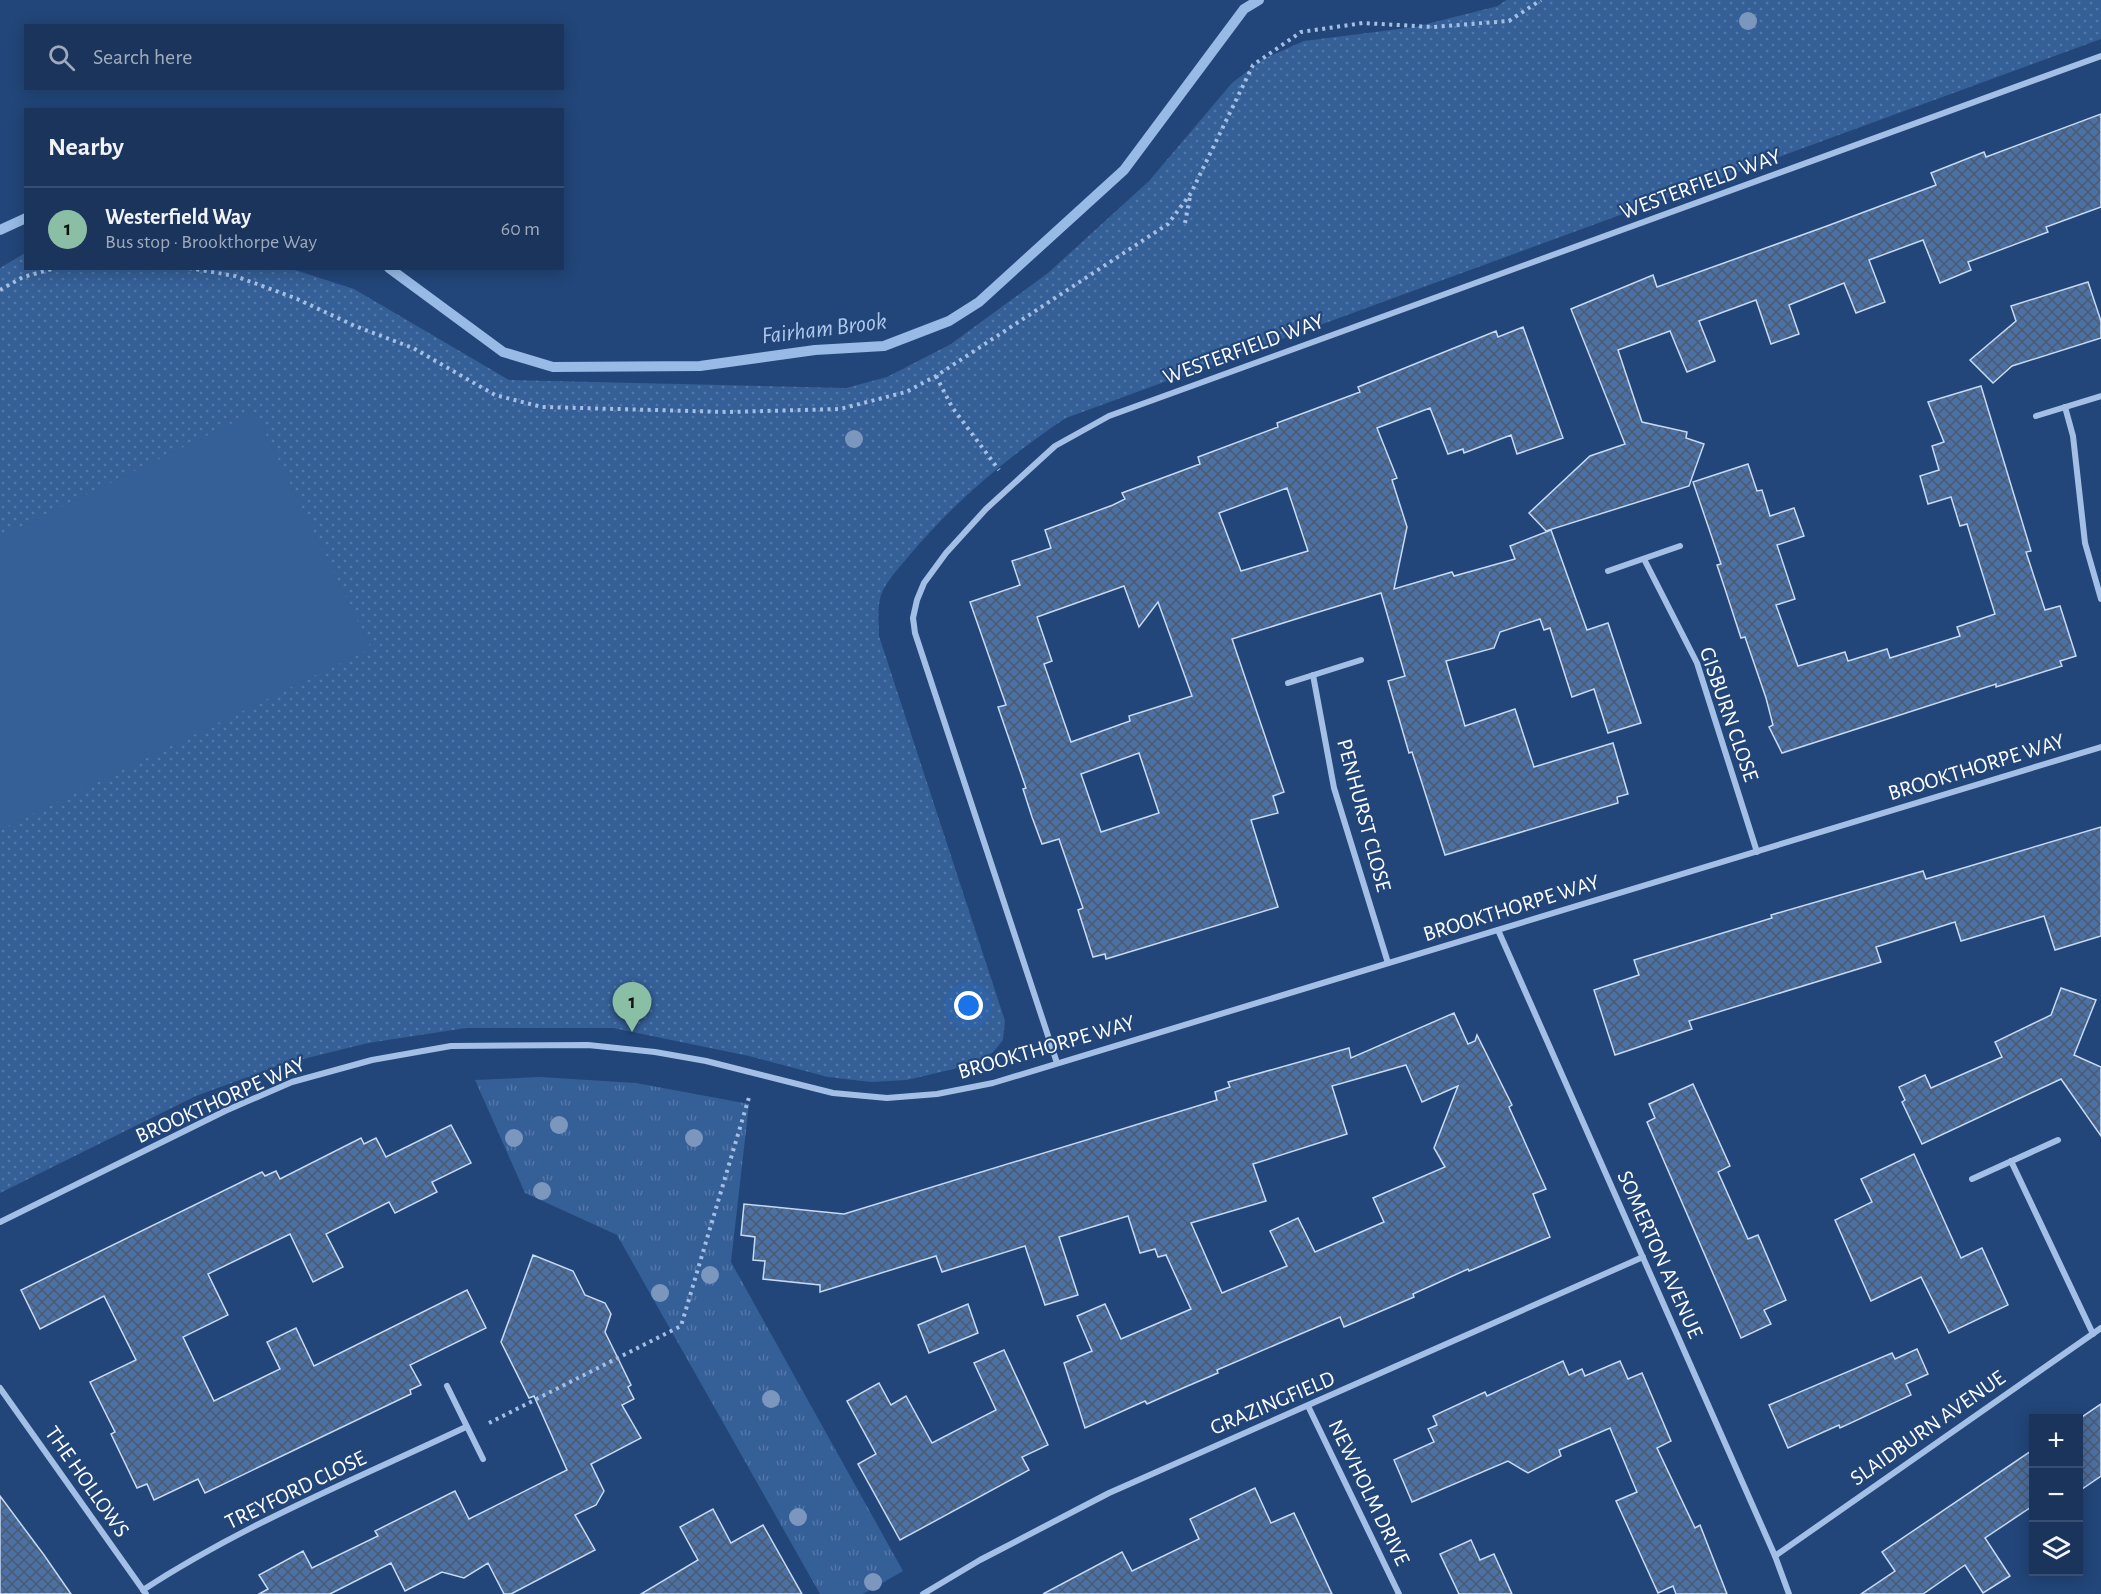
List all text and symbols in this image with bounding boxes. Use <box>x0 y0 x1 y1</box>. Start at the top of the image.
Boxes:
search box <box>24 24 564 90</box>
icon: search <box>45 41 78 74</box>
text: Search here <box>93 46 192 68</box>
text: Nearby <box>48 134 124 160</box>
street label: WESTERFIELD WAY <box>1617 145 1784 223</box>
text: Westerfield Way <box>105 206 251 228</box>
text: 1 <box>64 219 71 239</box>
text: 60 m <box>501 219 540 239</box>
text: Bus stop · Brookthorpe Way <box>105 232 317 252</box>
water label: Fairham Brook <box>760 309 888 349</box>
street label: WESTERFIELD WAY <box>1160 310 1327 388</box>
street label: GISBURN CLOSE <box>1696 644 1762 785</box>
street label: BROOKTHORPE WAY <box>1885 730 2067 804</box>
street label: PENHURST CLOSE <box>1333 736 1395 894</box>
street label: BROOKTHORPE WAY <box>1420 871 1602 945</box>
pin: 1 <box>612 982 652 1032</box>
your location <box>954 991 983 1020</box>
street label: BROOKTHORPE WAY <box>955 1011 1138 1083</box>
street label: BROOKTHORPE WAY <box>132 1052 309 1147</box>
street label: SOMERTON AVENUE <box>1613 1167 1707 1342</box>
street label: SLAIDBURN AVENUE <box>1846 1366 2009 1489</box>
street label: GRAZINGFIELD <box>1207 1367 1338 1439</box>
map controls <box>2029 1414 2083 1576</box>
button: + <box>2029 1414 2083 1468</box>
street label: NEWHOLM DRIVE <box>1324 1416 1414 1569</box>
street label: THE HOLLOWS <box>41 1422 133 1541</box>
street label: TREYFORD CLOSE <box>222 1446 370 1533</box>
button: − <box>2029 1468 2083 1522</box>
button: layers <box>2029 1522 2083 1576</box>

